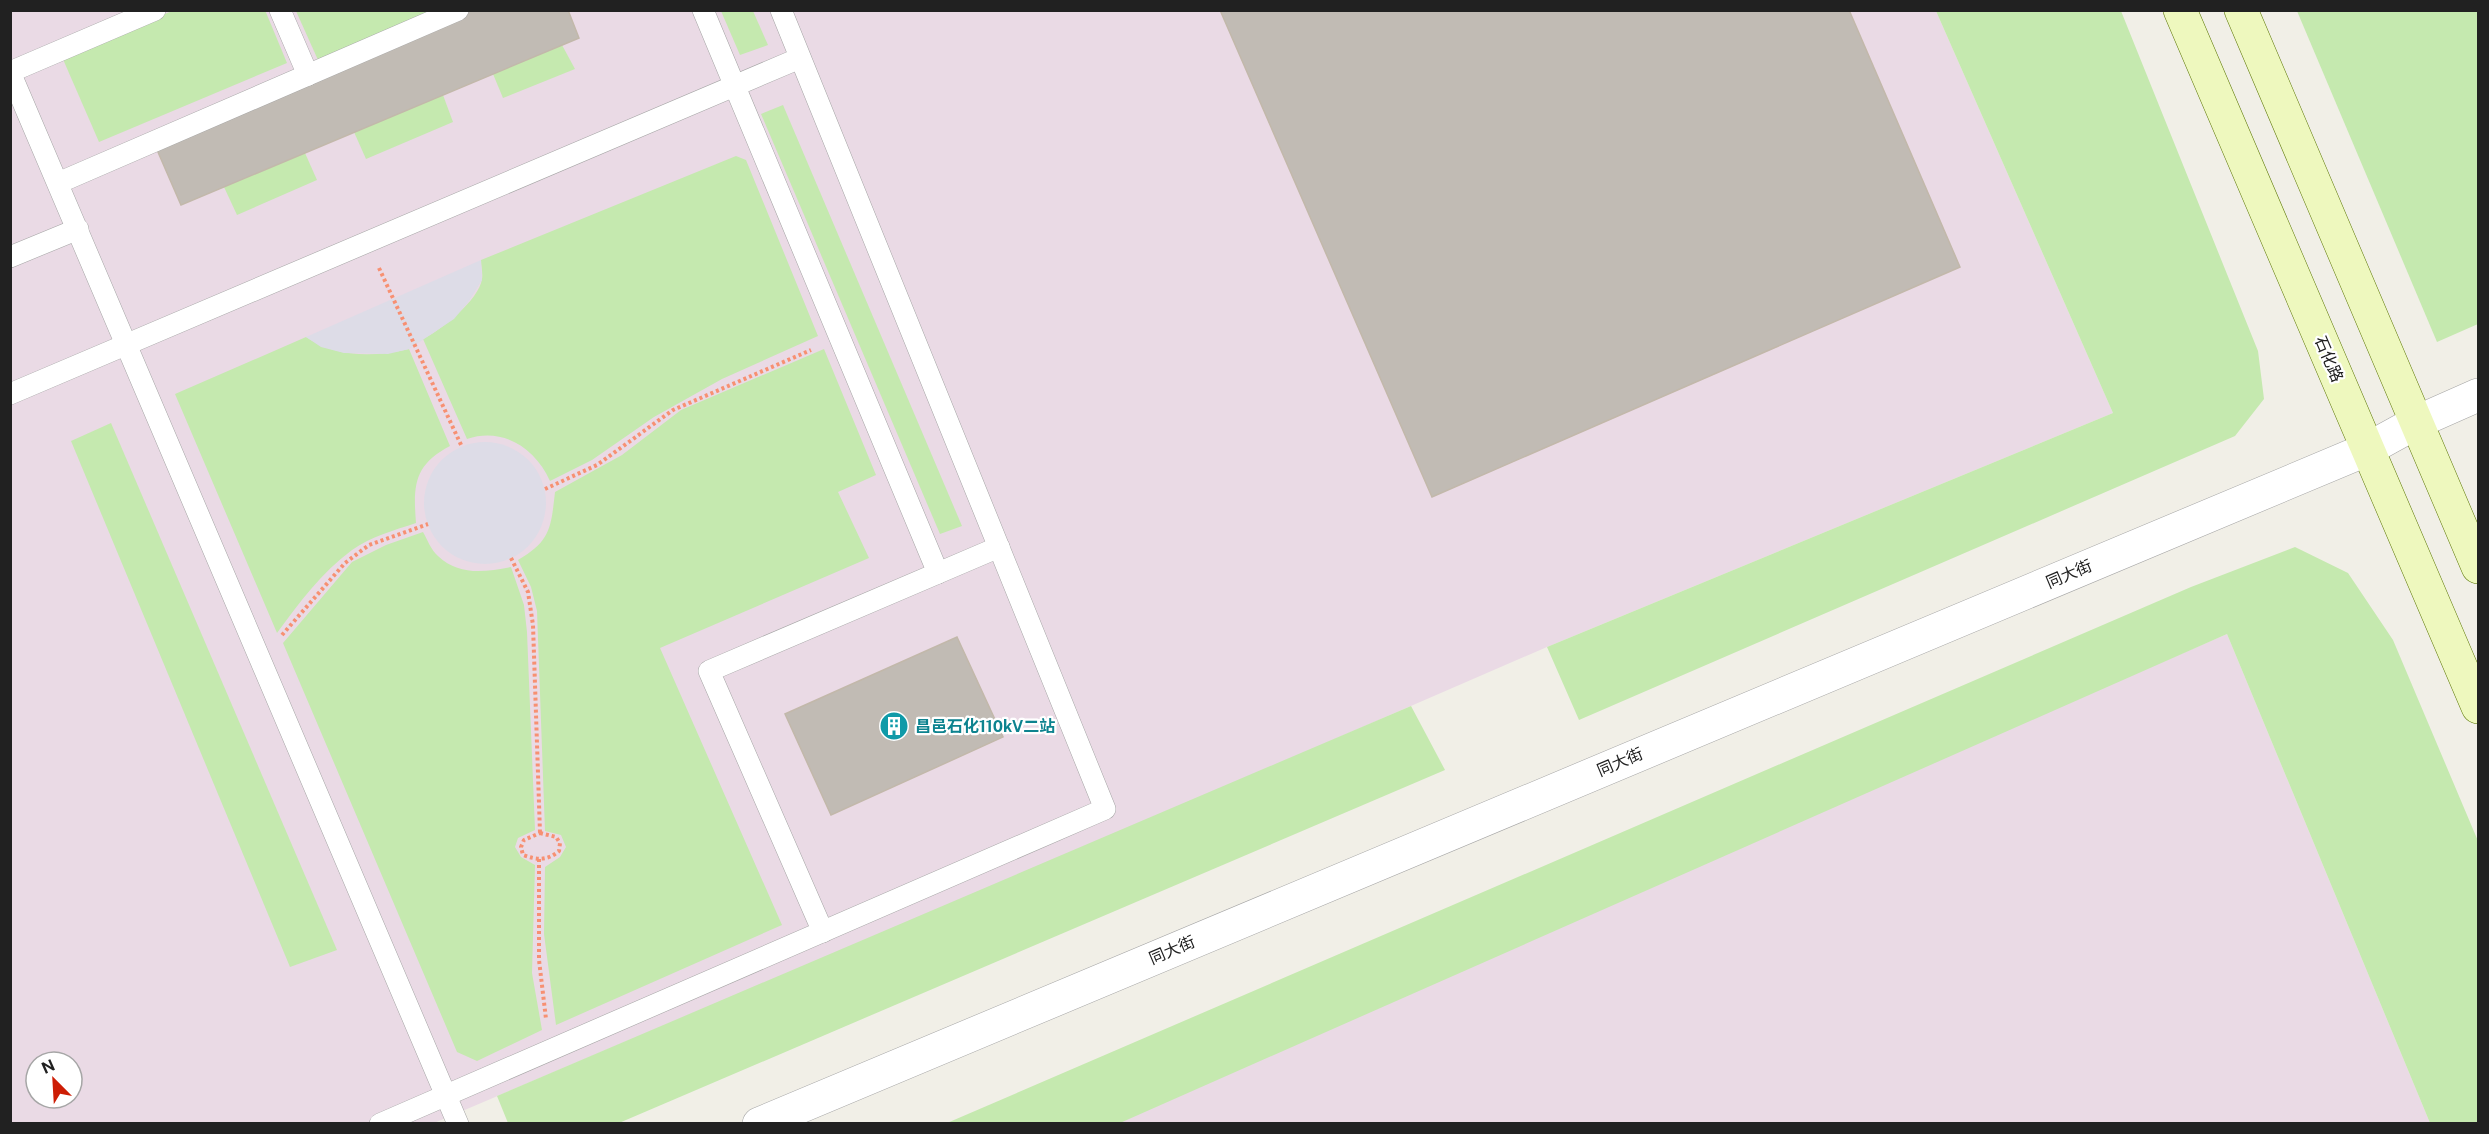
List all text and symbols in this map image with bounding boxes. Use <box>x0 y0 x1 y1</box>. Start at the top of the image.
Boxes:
street label: 石化路 <box>2311 333 2347 385</box>
street label: 同大街 <box>2043 556 2095 592</box>
building icon: 昌邑石化110kV二站 <box>878 710 910 742</box>
place label: 昌邑石化110kV二站 <box>915 717 1055 736</box>
street label: 同大街 <box>1594 744 1646 780</box>
street label: 同大街 <box>1146 932 1198 968</box>
north arrow <box>24 1050 84 1110</box>
text: N <box>39 1056 58 1078</box>

